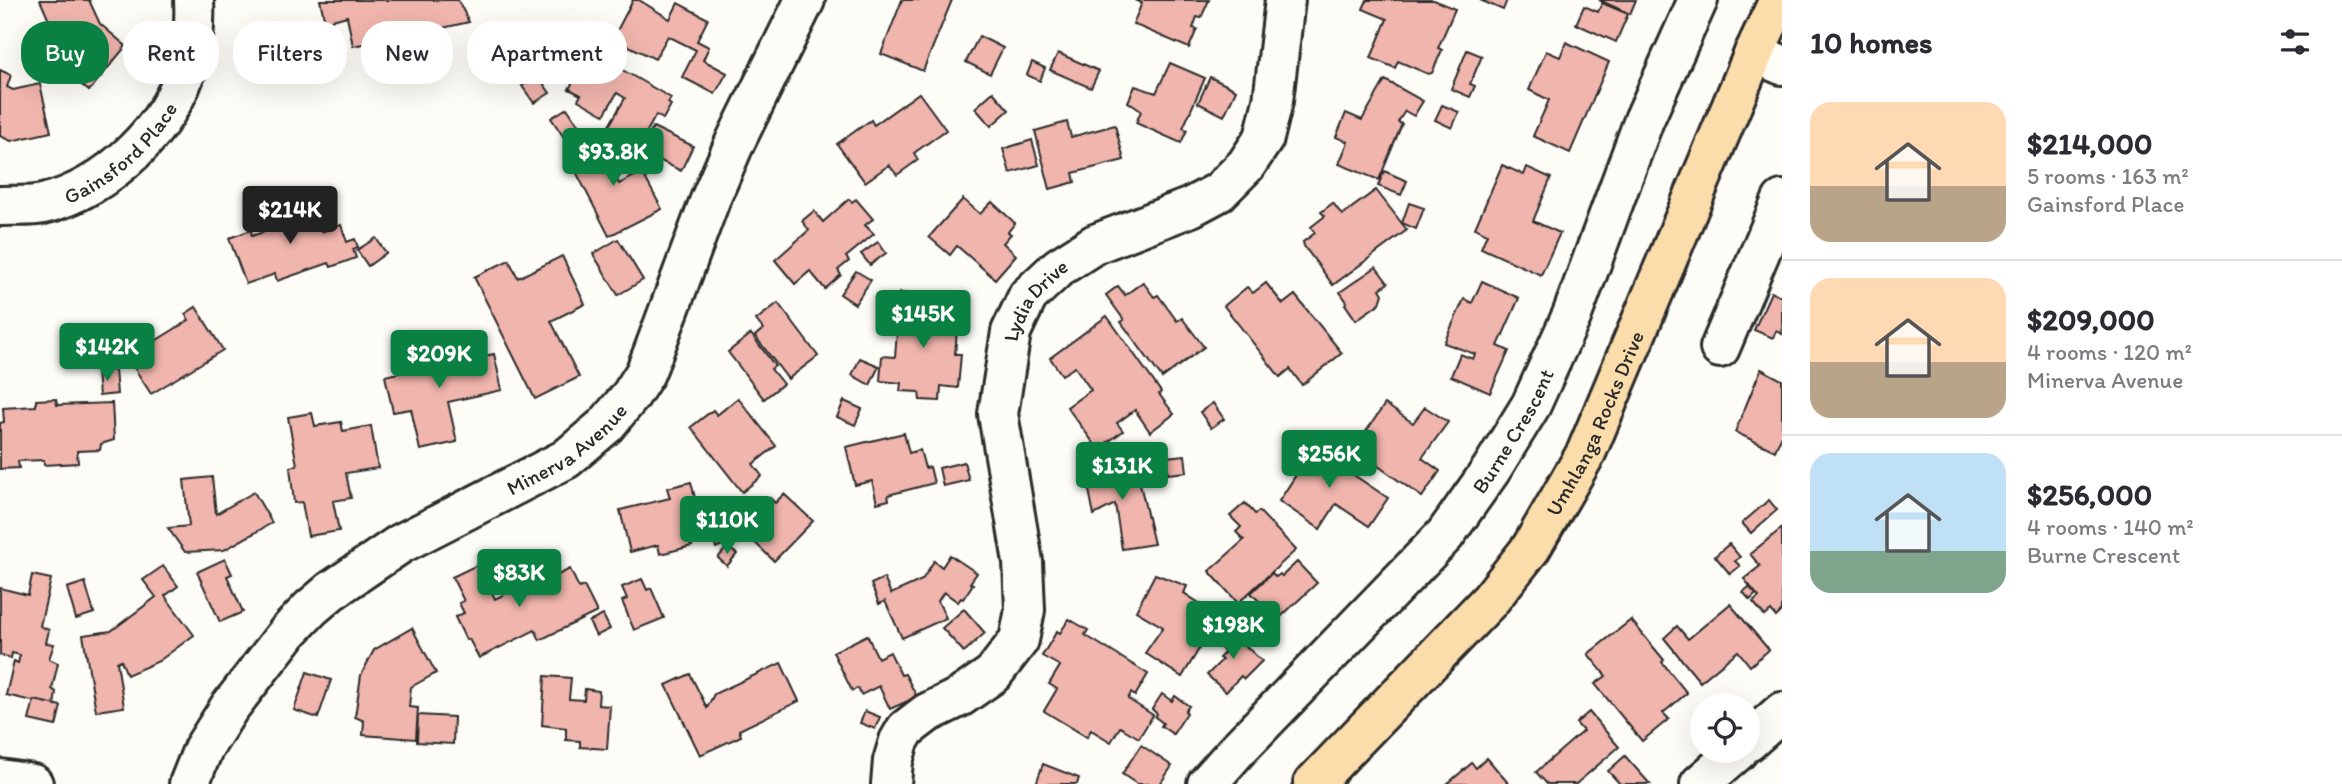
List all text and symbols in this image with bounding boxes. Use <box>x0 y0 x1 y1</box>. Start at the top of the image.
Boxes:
chip: Buy <box>21 21 109 84</box>
chip: Rent <box>123 21 219 84</box>
chip: Filters <box>233 21 347 84</box>
chip: New <box>361 21 453 84</box>
chip: Apartment <box>467 21 627 84</box>
icon: filters <box>2276 23 2314 61</box>
text: 10 homes <box>1810 24 1933 61</box>
street label: Gainsford Place <box>60 97 182 209</box>
text: $214,000 <box>2027 125 2153 162</box>
pin: $93.8K <box>556 128 670 188</box>
icon: home <box>1866 130 1950 214</box>
text: $93.8K <box>578 137 648 165</box>
text: 5 rooms · 163 m² <box>2027 162 2189 190</box>
pin: $214K <box>241 187 339 246</box>
text: Gainsford Place <box>2027 190 2184 218</box>
text: $214K <box>259 195 321 223</box>
street label: Lydia Drive <box>997 253 1072 343</box>
pin: $145K <box>874 290 972 350</box>
text: $145K <box>892 299 954 327</box>
text: $209,000 <box>2027 301 2155 338</box>
icon: home <box>1866 306 1950 390</box>
pin: $142K <box>58 324 156 383</box>
street label: Umhlanga Rocks Drive <box>1540 327 1648 520</box>
pin: $209K <box>390 330 488 390</box>
text: $142K <box>76 332 138 360</box>
text: 4 rooms · 120 m² <box>2027 338 2192 366</box>
text: $209K <box>407 339 471 367</box>
street label: Burne Crescent <box>1466 365 1558 498</box>
text: Minerva Avenue <box>2027 366 2183 394</box>
street label: Minerva Avenue <box>502 398 632 500</box>
pin: $256K <box>1280 430 1378 490</box>
text: $256K <box>1298 439 1360 467</box>
pin: $131K <box>1073 442 1171 502</box>
text: $131K <box>1092 451 1152 479</box>
text: $256,000 <box>2027 476 2152 513</box>
icon: home <box>1866 481 1950 565</box>
pin: $110K <box>678 496 776 556</box>
text: $110K <box>696 505 758 533</box>
text: 4 rooms · 140 m² <box>2027 513 2194 541</box>
text: Burne Crescent <box>2027 541 2180 569</box>
pin: $83K <box>478 550 560 609</box>
text: $83K <box>493 558 545 586</box>
pin: $198K <box>1184 602 1282 661</box>
text: $198K <box>1202 610 1264 638</box>
map controls <box>1690 693 1760 763</box>
button: locate <box>1690 693 1760 763</box>

